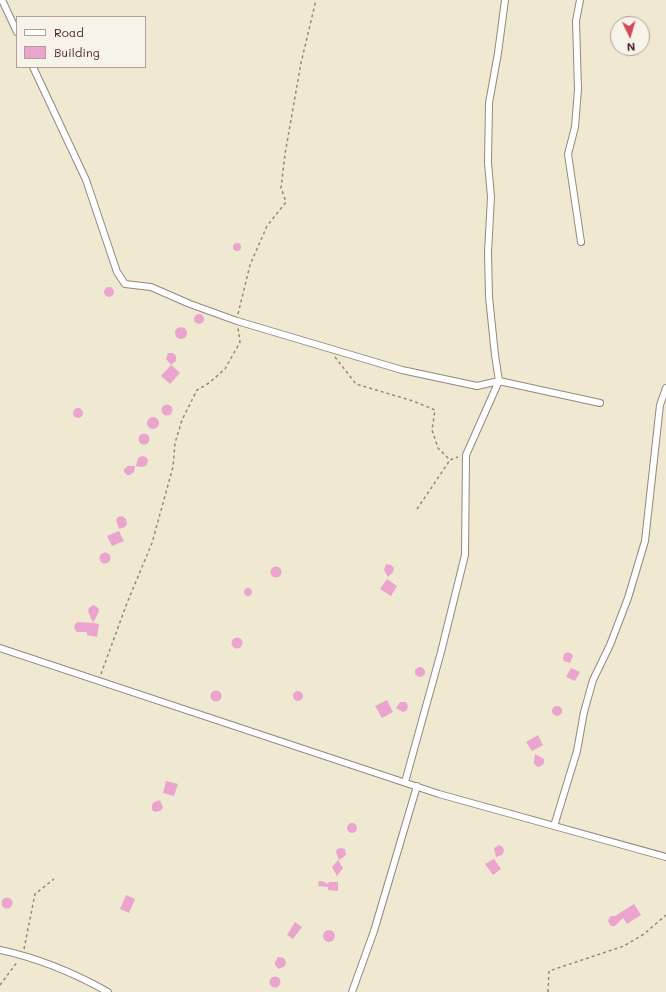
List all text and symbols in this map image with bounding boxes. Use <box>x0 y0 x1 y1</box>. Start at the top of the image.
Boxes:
legend <box>16 16 146 68</box>
north arrow <box>610 16 650 56</box>
text: Road <box>54 24 84 40</box>
text: N <box>626 40 636 55</box>
text: Building <box>54 44 100 60</box>

